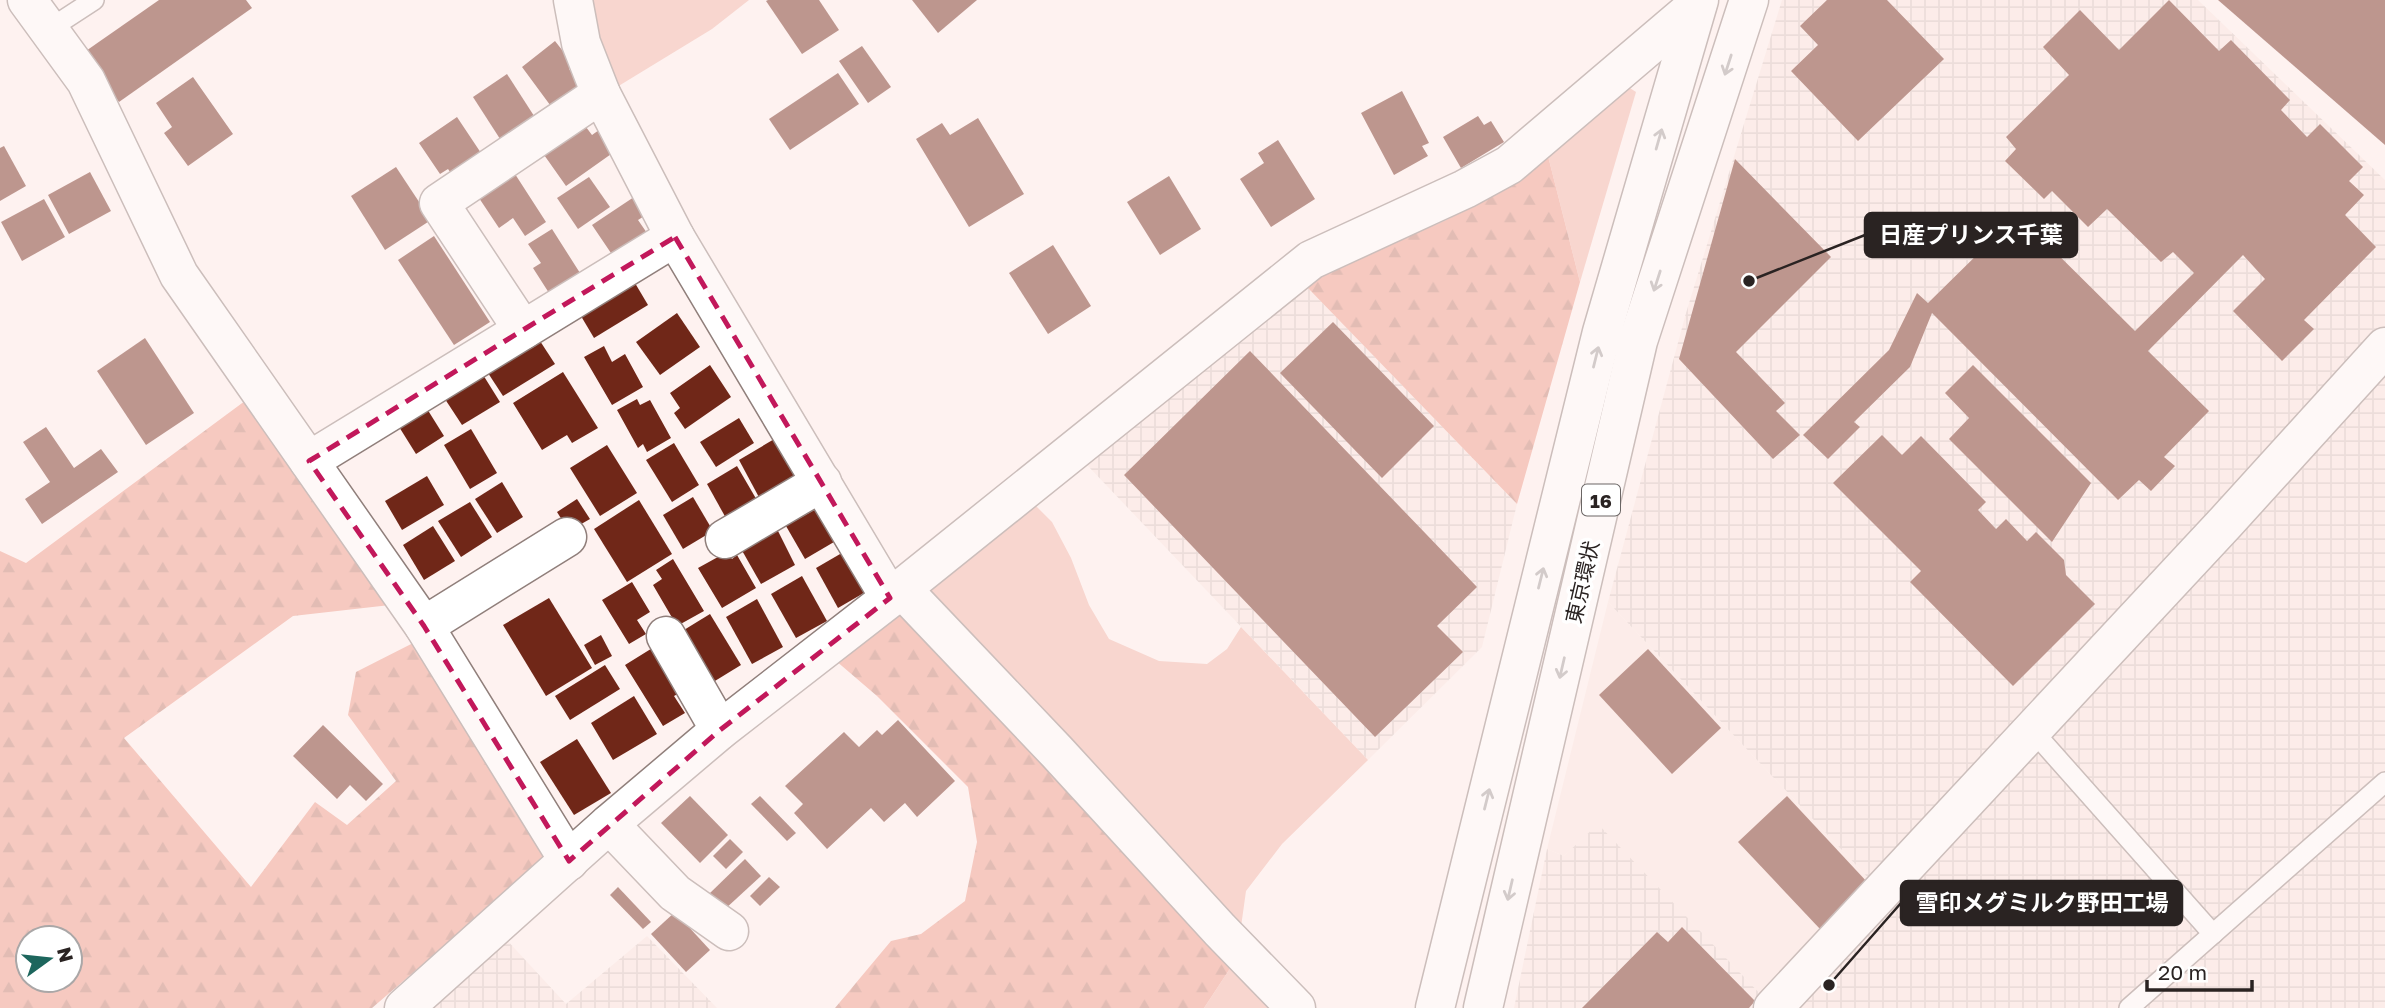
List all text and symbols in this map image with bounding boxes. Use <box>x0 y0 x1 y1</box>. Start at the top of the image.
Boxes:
one-way arrow <box>1721 54 1734 76</box>
one-way arrow <box>1653 128 1666 150</box>
callout: 日産プリンス千葉 <box>1865 213 2077 257</box>
text: 日産プリンス千葉 <box>1879 220 2063 248</box>
one-way arrow <box>1650 270 1663 292</box>
one-way arrow <box>1590 347 1603 369</box>
road number: 16 <box>1582 485 1620 516</box>
street label: 東京環状 <box>1560 538 1604 626</box>
one-way arrow <box>1535 567 1548 590</box>
one-way arrow <box>1555 657 1568 679</box>
one-way arrow <box>1481 788 1494 811</box>
one-way arrow <box>1503 878 1517 901</box>
callout: 雪印メグミルク野田工場 <box>1901 881 2182 925</box>
text: 雪印メグミルク野田工場 <box>1916 888 2169 916</box>
north arrow <box>14 924 84 994</box>
text: N <box>53 945 79 964</box>
scale bar <box>2147 948 2252 992</box>
text: 20 m <box>2158 959 2207 985</box>

